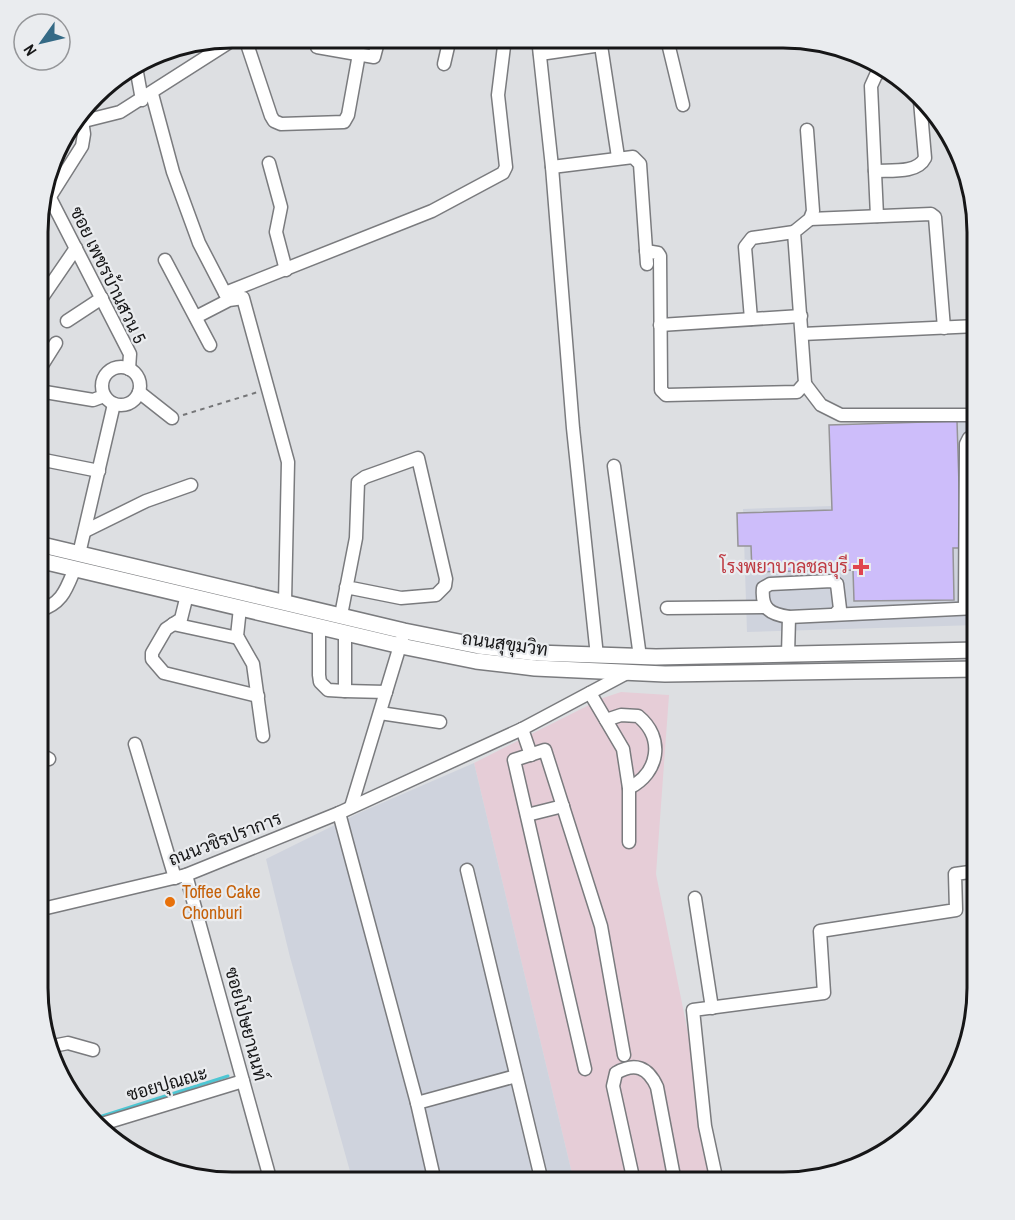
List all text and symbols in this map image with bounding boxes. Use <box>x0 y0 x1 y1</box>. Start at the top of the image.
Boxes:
north arrow <box>12 12 72 72</box>
text: N <box>18 40 41 60</box>
street label: ซอย เพชรบ้านสวน 5 <box>64 202 152 347</box>
place label: โรงพยาบาลชลบุรี <box>719 554 848 579</box>
marker: โรงพยาบาลชลบุรี <box>852 558 870 576</box>
street label: ถนนสุขุมวิท <box>460 625 550 662</box>
street label: ถนนวชิรปราการ <box>165 805 285 872</box>
place label: Toffee Cake Chonburi <box>182 879 261 925</box>
marker: Toffee Cake Chonburi <box>163 895 177 909</box>
street label: ซอยโปษยานนท์ <box>219 964 274 1083</box>
street label: ซอยปุณณะ <box>123 1060 210 1107</box>

